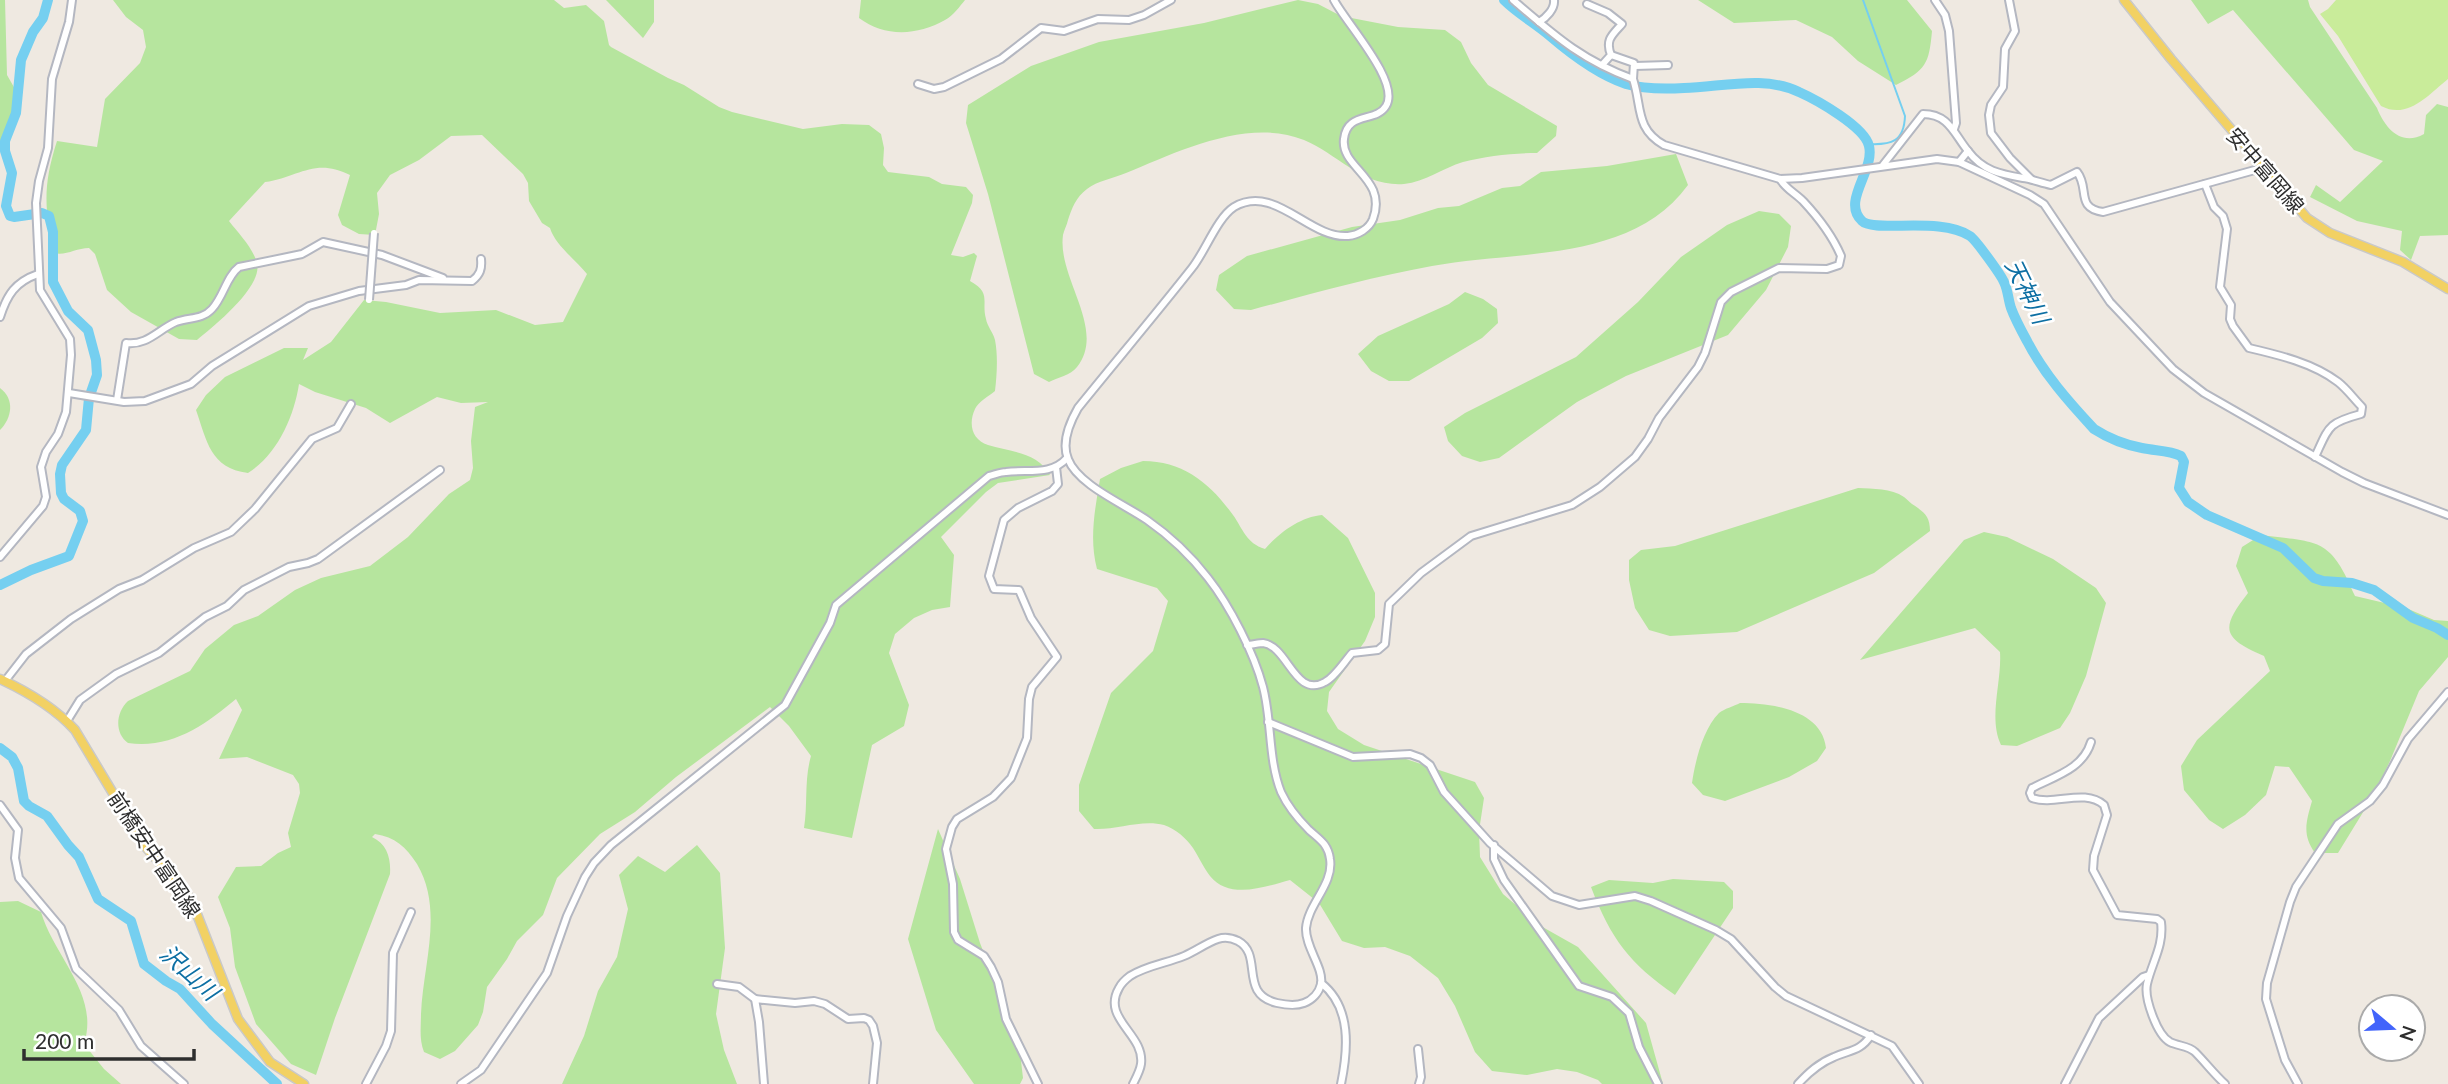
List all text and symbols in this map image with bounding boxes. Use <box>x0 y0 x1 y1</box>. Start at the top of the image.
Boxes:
street label: 安中富岡線 <box>2222 122 2310 218</box>
water label: 天神川 <box>2000 254 2057 331</box>
street label: 前橋安中富岡線 <box>104 786 206 922</box>
water label: 沢山川 <box>155 939 227 1007</box>
north arrow <box>2357 993 2427 1063</box>
scale bar <box>24 1018 194 1062</box>
text: N <box>2395 1023 2422 1044</box>
text: 200 m <box>35 1028 94 1053</box>

